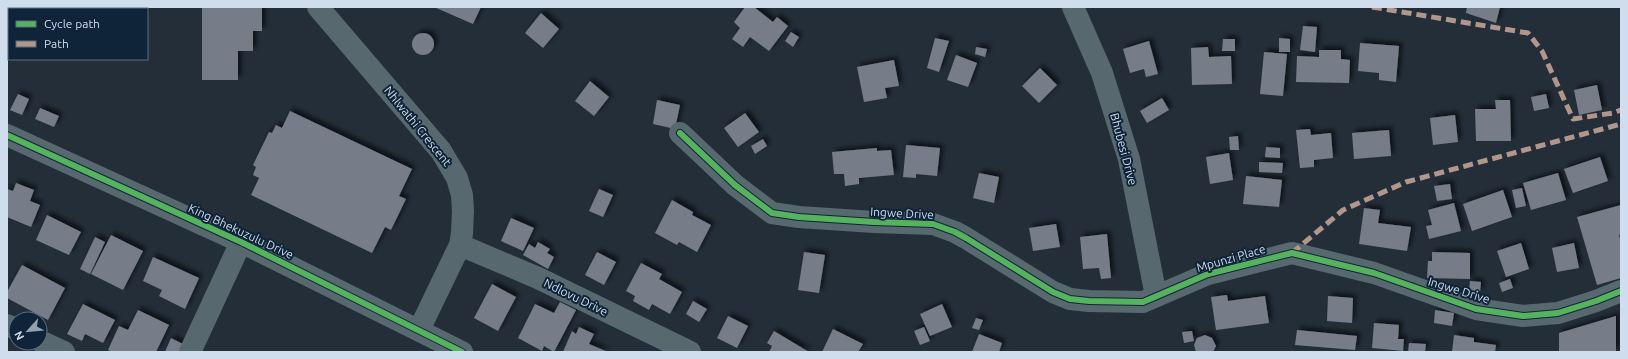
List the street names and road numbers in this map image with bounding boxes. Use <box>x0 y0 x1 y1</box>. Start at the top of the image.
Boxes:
street label: Nhlwathi Crescent <box>382 84 454 169</box>
street label: Bhubesi Drive <box>1108 111 1140 187</box>
street label: King Bhekuzulu Drive <box>186 201 296 261</box>
street label: Ingwe Drive <box>870 205 934 221</box>
street label: Mpunzi Place <box>1195 242 1267 274</box>
street label: Ingwe Drive <box>1427 274 1491 306</box>
street label: Ndlovu Drive <box>542 276 610 318</box>

